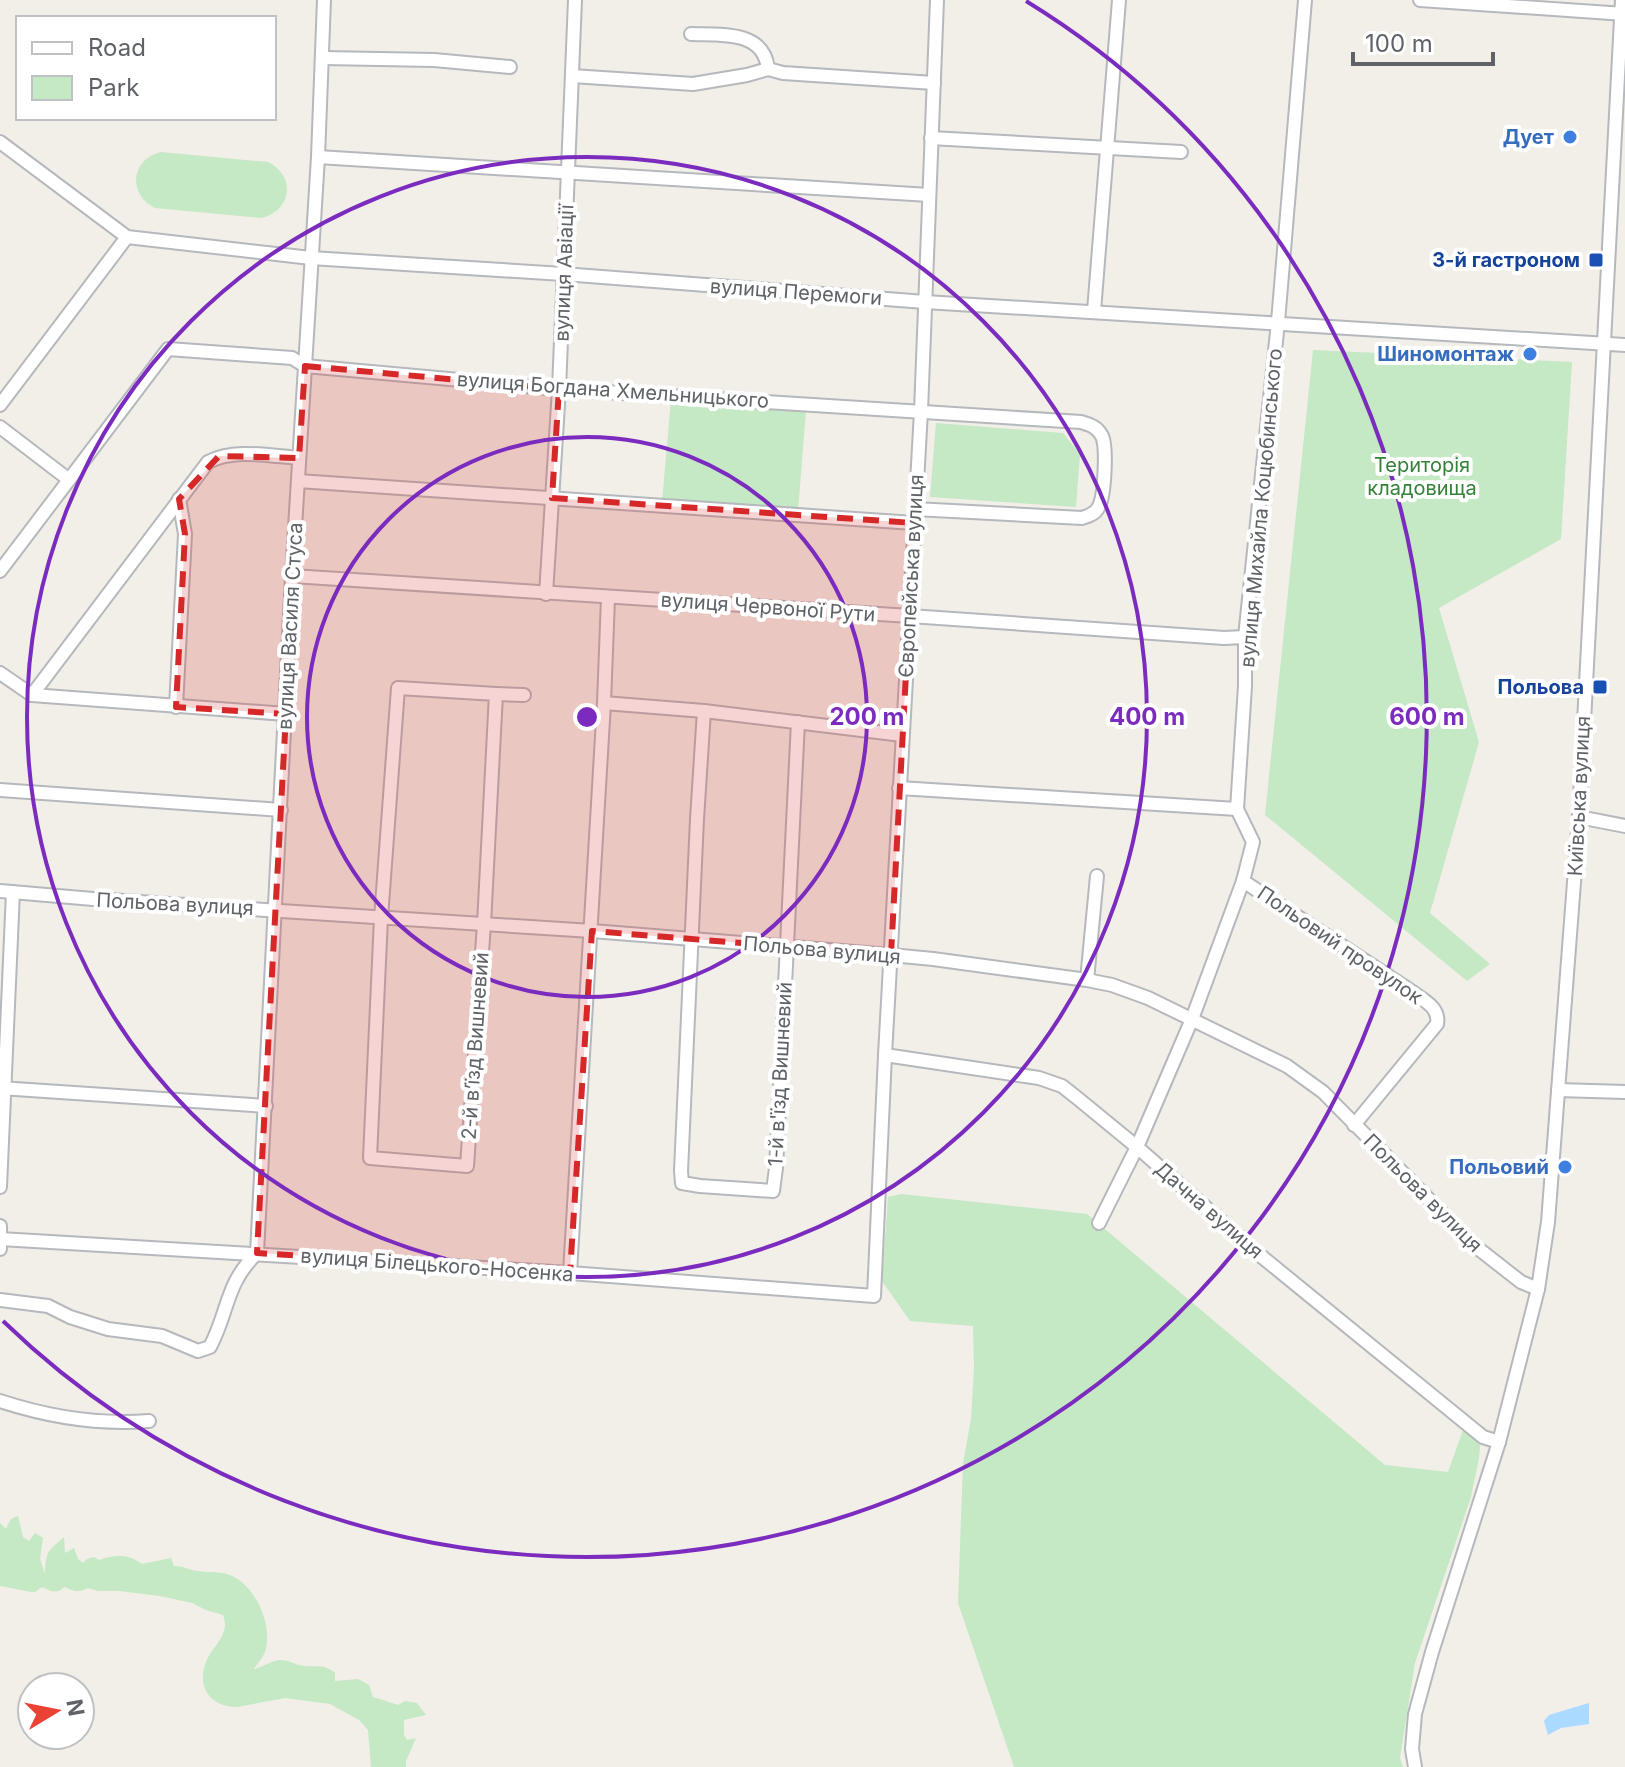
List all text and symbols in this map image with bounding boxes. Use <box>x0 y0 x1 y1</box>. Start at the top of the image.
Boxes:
legend <box>16 16 276 120</box>
scale bar <box>1353 16 1493 66</box>
text: 100 m <box>1365 29 1433 58</box>
text: Road <box>88 33 146 62</box>
text: Park <box>88 73 139 102</box>
place label: Дует <box>1503 125 1554 149</box>
marker: Дует <box>1561 128 1579 146</box>
street label: вулиця Авіації <box>550 203 578 342</box>
place label: 3-й гастроном <box>1432 248 1580 272</box>
marker: 3-й гастроном <box>1587 251 1605 269</box>
street label: вулиця Перемоги <box>709 274 883 310</box>
place label: Шиномонтаж <box>1377 342 1514 366</box>
marker: Шиномонтаж <box>1521 345 1539 363</box>
street label: вулиця Михайла Коцюбинського <box>1235 347 1287 669</box>
street label: вулиця Богдана Хмельницького <box>456 367 770 413</box>
park label: Територія кладовища <box>1367 453 1477 500</box>
street label: Європейська вулиця <box>894 474 928 678</box>
street label: вулиця Василя Стуса <box>273 522 307 730</box>
street label: вулиця Червоної Рути <box>660 588 876 626</box>
place label: Польова <box>1498 675 1584 699</box>
marker: Польова <box>1591 678 1609 696</box>
text: 200 m <box>829 702 905 731</box>
text: 400 m <box>1109 702 1185 731</box>
text: 600 m <box>1389 702 1465 731</box>
centre of rings <box>573 703 601 731</box>
street label: Київська вулиця <box>1563 715 1595 877</box>
street label: Польовий провулок <box>1253 881 1427 1009</box>
street label: Польова вулиця <box>96 888 254 920</box>
street label: Польова вулиця <box>742 931 902 969</box>
street label: 2-й вʼїзд Вишневий <box>456 951 494 1141</box>
street label: 1-й в'їзд Вишневий <box>763 981 797 1167</box>
street label: Польова вулиця <box>1359 1129 1487 1257</box>
place label: Польовий <box>1449 1155 1549 1179</box>
street label: Дачна вулиця <box>1150 1156 1268 1264</box>
marker: Польовий <box>1556 1158 1574 1176</box>
street label: вулиця Білецького-Носенка <box>300 1243 574 1287</box>
north arrow <box>16 1671 96 1751</box>
text: N <box>61 1697 90 1718</box>

